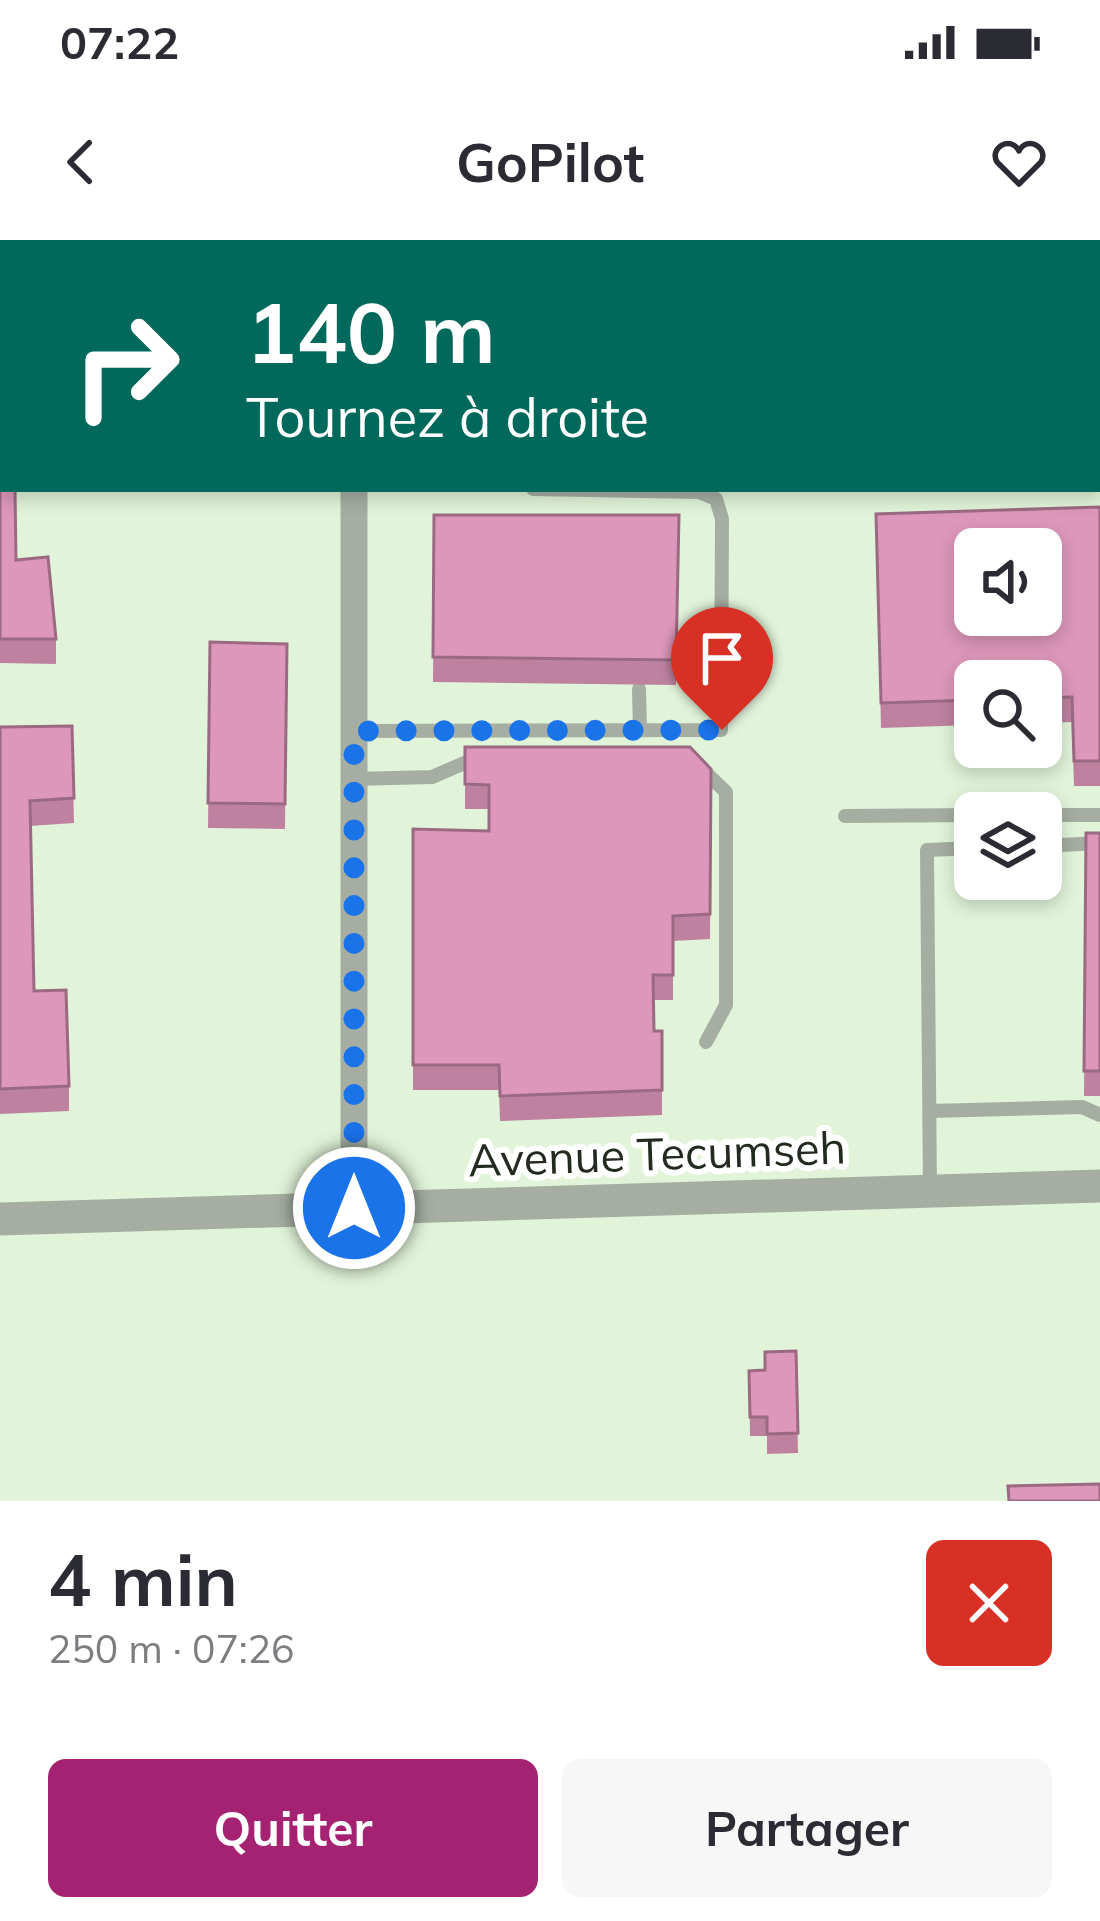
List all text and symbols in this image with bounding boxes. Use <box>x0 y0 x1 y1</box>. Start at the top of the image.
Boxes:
text: 07:22 <box>60 14 179 70</box>
text: GoPilot <box>456 128 644 196</box>
icon: back <box>48 129 114 195</box>
icon: heart <box>986 129 1052 195</box>
text: 140 m <box>246 279 496 384</box>
icon: right <box>48 288 204 444</box>
text: Tournez à droite <box>246 383 649 451</box>
map controls <box>954 528 1062 900</box>
button: sound <box>954 528 1062 636</box>
pin <box>671 607 773 730</box>
icon: arrive <box>689 625 755 691</box>
button: search <box>954 660 1062 768</box>
button: layers <box>954 792 1062 900</box>
street label: Avenue Tecumseh <box>467 1118 847 1188</box>
position arrow <box>291 1145 417 1271</box>
text: 4 min <box>48 1534 238 1624</box>
button: close <box>926 1540 1052 1666</box>
text: 250 m · 07:26 <box>48 1624 294 1673</box>
button: Quitter <box>48 1759 538 1897</box>
button: Partager <box>562 1759 1052 1897</box>

